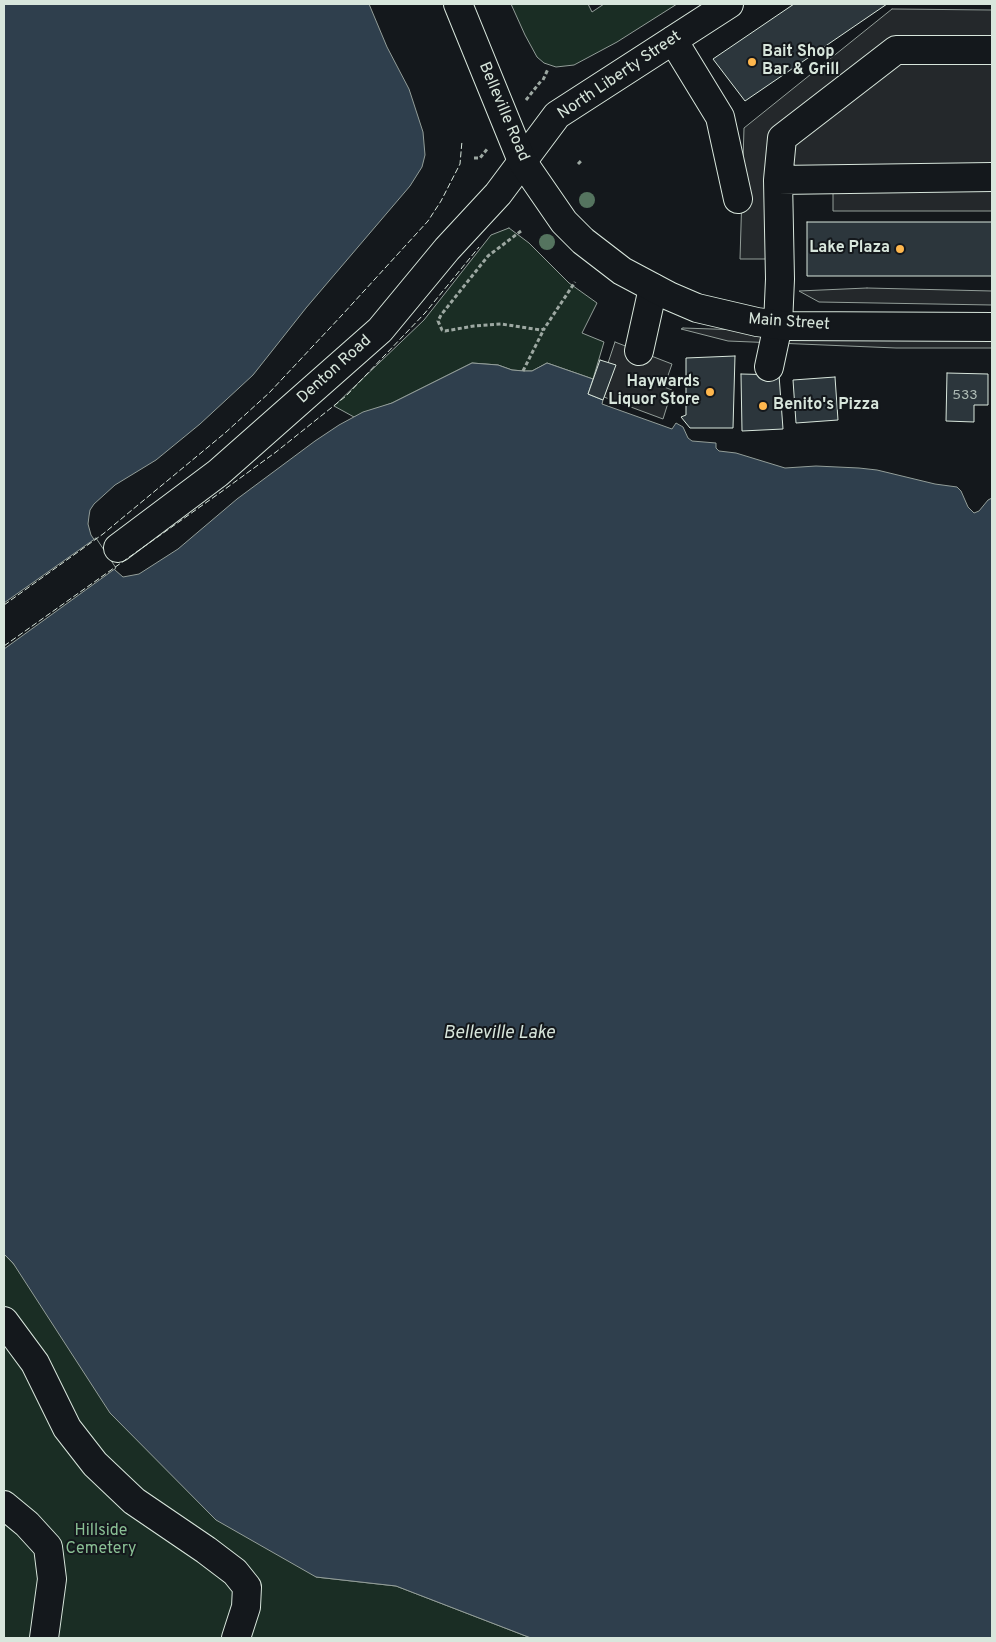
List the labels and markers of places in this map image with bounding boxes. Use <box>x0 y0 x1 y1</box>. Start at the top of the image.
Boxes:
place label: Bait Shop Bar & Grill <box>762 43 840 81</box>
marker: Bait Shop Bar & Grill <box>746 56 758 68</box>
place label: Lake Plaza <box>809 239 890 259</box>
marker: Lake Plaza <box>894 243 906 255</box>
place label: Haywards Liquor Store <box>608 373 700 411</box>
marker: Haywards Liquor Store <box>704 386 716 398</box>
place label: Benito's Pizza <box>773 396 879 416</box>
marker: Benito's Pizza <box>757 400 769 412</box>

